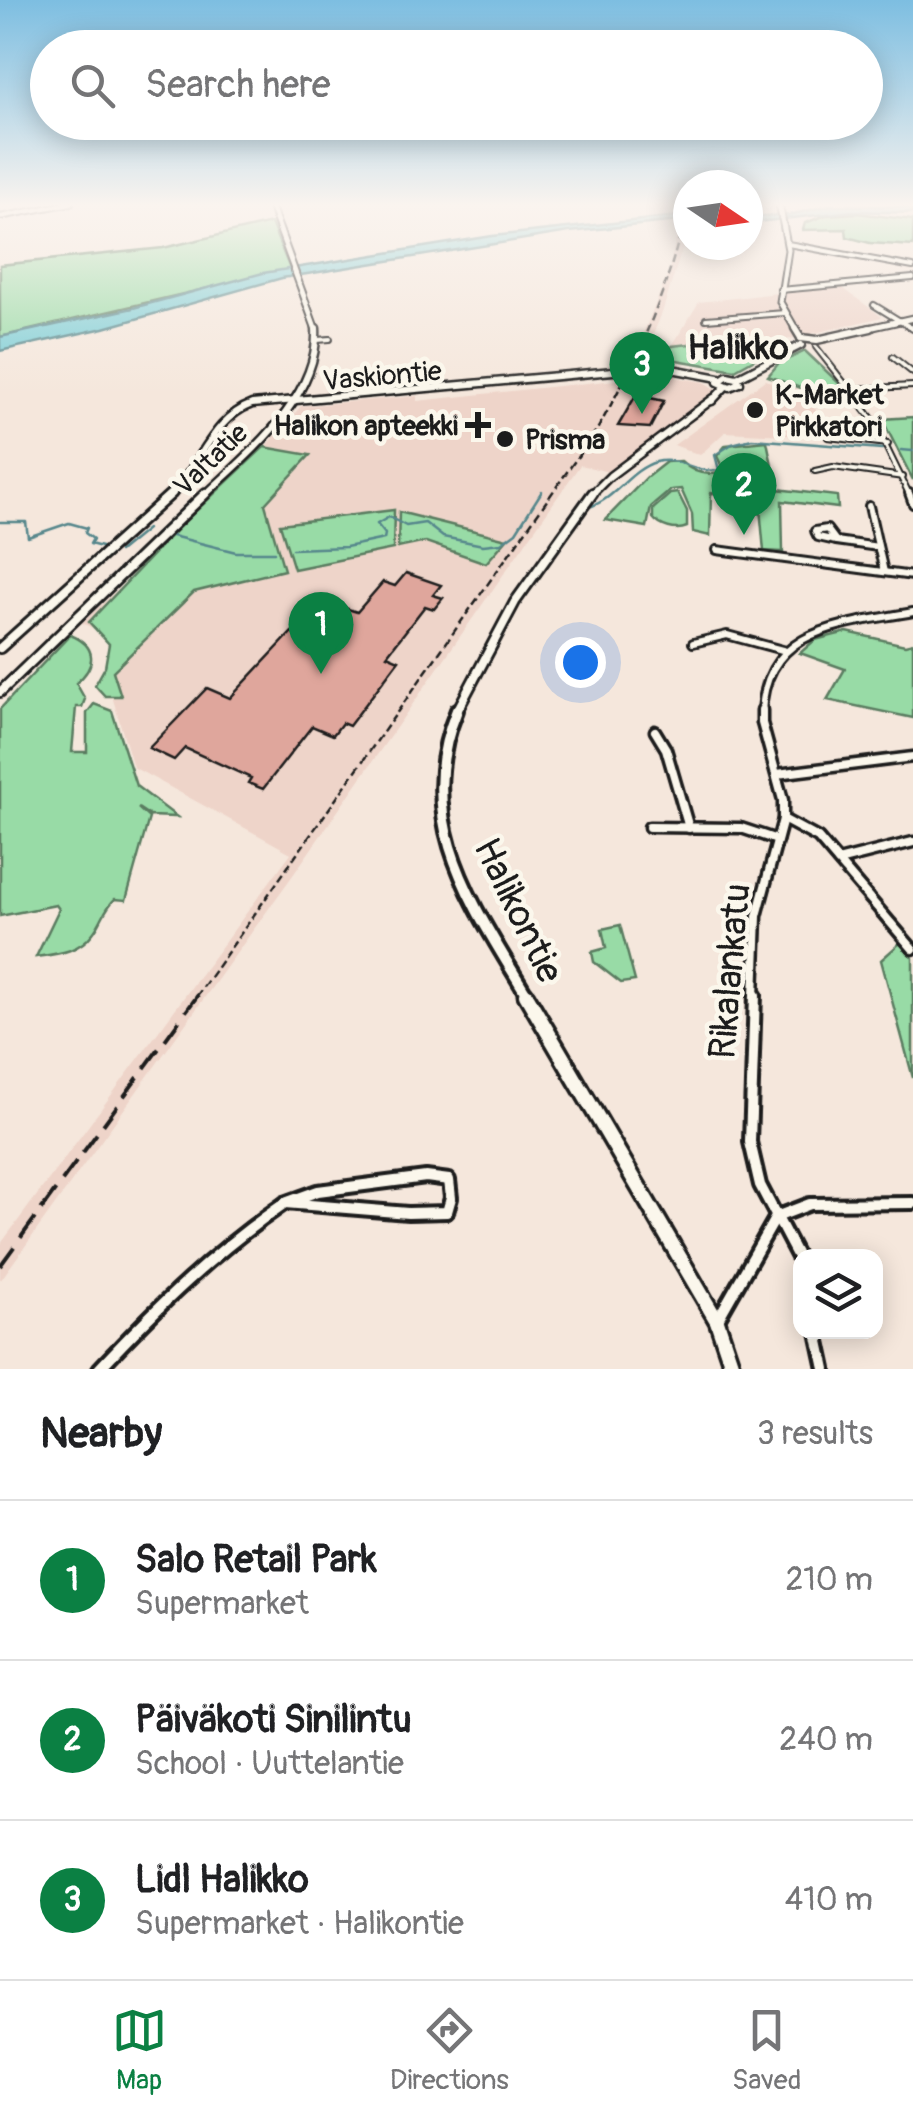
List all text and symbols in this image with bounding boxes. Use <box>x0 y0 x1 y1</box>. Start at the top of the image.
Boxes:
search box <box>30 30 883 140</box>
icon: search <box>65 58 120 113</box>
text: Search here <box>145 61 331 109</box>
north arrow <box>673 170 763 260</box>
district label: Halikko <box>688 326 789 370</box>
pin: 3 <box>610 332 674 414</box>
street label: Vaskiontie <box>321 354 443 399</box>
place label: K-Market Pirkkatori <box>775 378 884 445</box>
marker: K-Market Pirkkatori <box>744 399 766 421</box>
place label: Halikon apteekki <box>274 409 458 444</box>
marker: Halikon apteekki <box>467 414 489 436</box>
street label: Valtatie <box>167 416 256 504</box>
place label: Prisma <box>525 423 605 458</box>
marker: Prisma <box>494 428 516 450</box>
pin: 2 <box>712 452 776 535</box>
pin: 1 <box>288 592 354 674</box>
your location <box>555 637 606 688</box>
street label: Halikontie <box>462 830 574 991</box>
street label: Rikalankatu <box>698 881 762 1061</box>
map controls <box>793 1249 883 1339</box>
button: layers <box>793 1249 883 1339</box>
text: Nearby <box>40 1408 162 1460</box>
text: 3 results <box>757 1414 873 1454</box>
text: Salo Retail Park <box>135 1536 377 1584</box>
text: 1 <box>66 1560 79 1600</box>
text: 210 m <box>785 1560 873 1600</box>
text: Supermarket <box>135 1584 309 1624</box>
text: Päiväkoti Sinilintu <box>135 1696 412 1744</box>
text: 2 <box>64 1720 81 1760</box>
text: 240 m <box>779 1720 873 1760</box>
text: School · Uuttelantie <box>135 1744 404 1784</box>
text: Lidl Halikko <box>135 1856 309 1904</box>
text: 3 <box>64 1880 81 1920</box>
text: 410 m <box>785 1880 873 1920</box>
text: Supermarket · Halikontie <box>135 1904 464 1944</box>
tab: Map <box>112 2003 167 2098</box>
tab: Directions <box>390 2003 509 2098</box>
tab: Saved <box>732 2003 801 2098</box>

